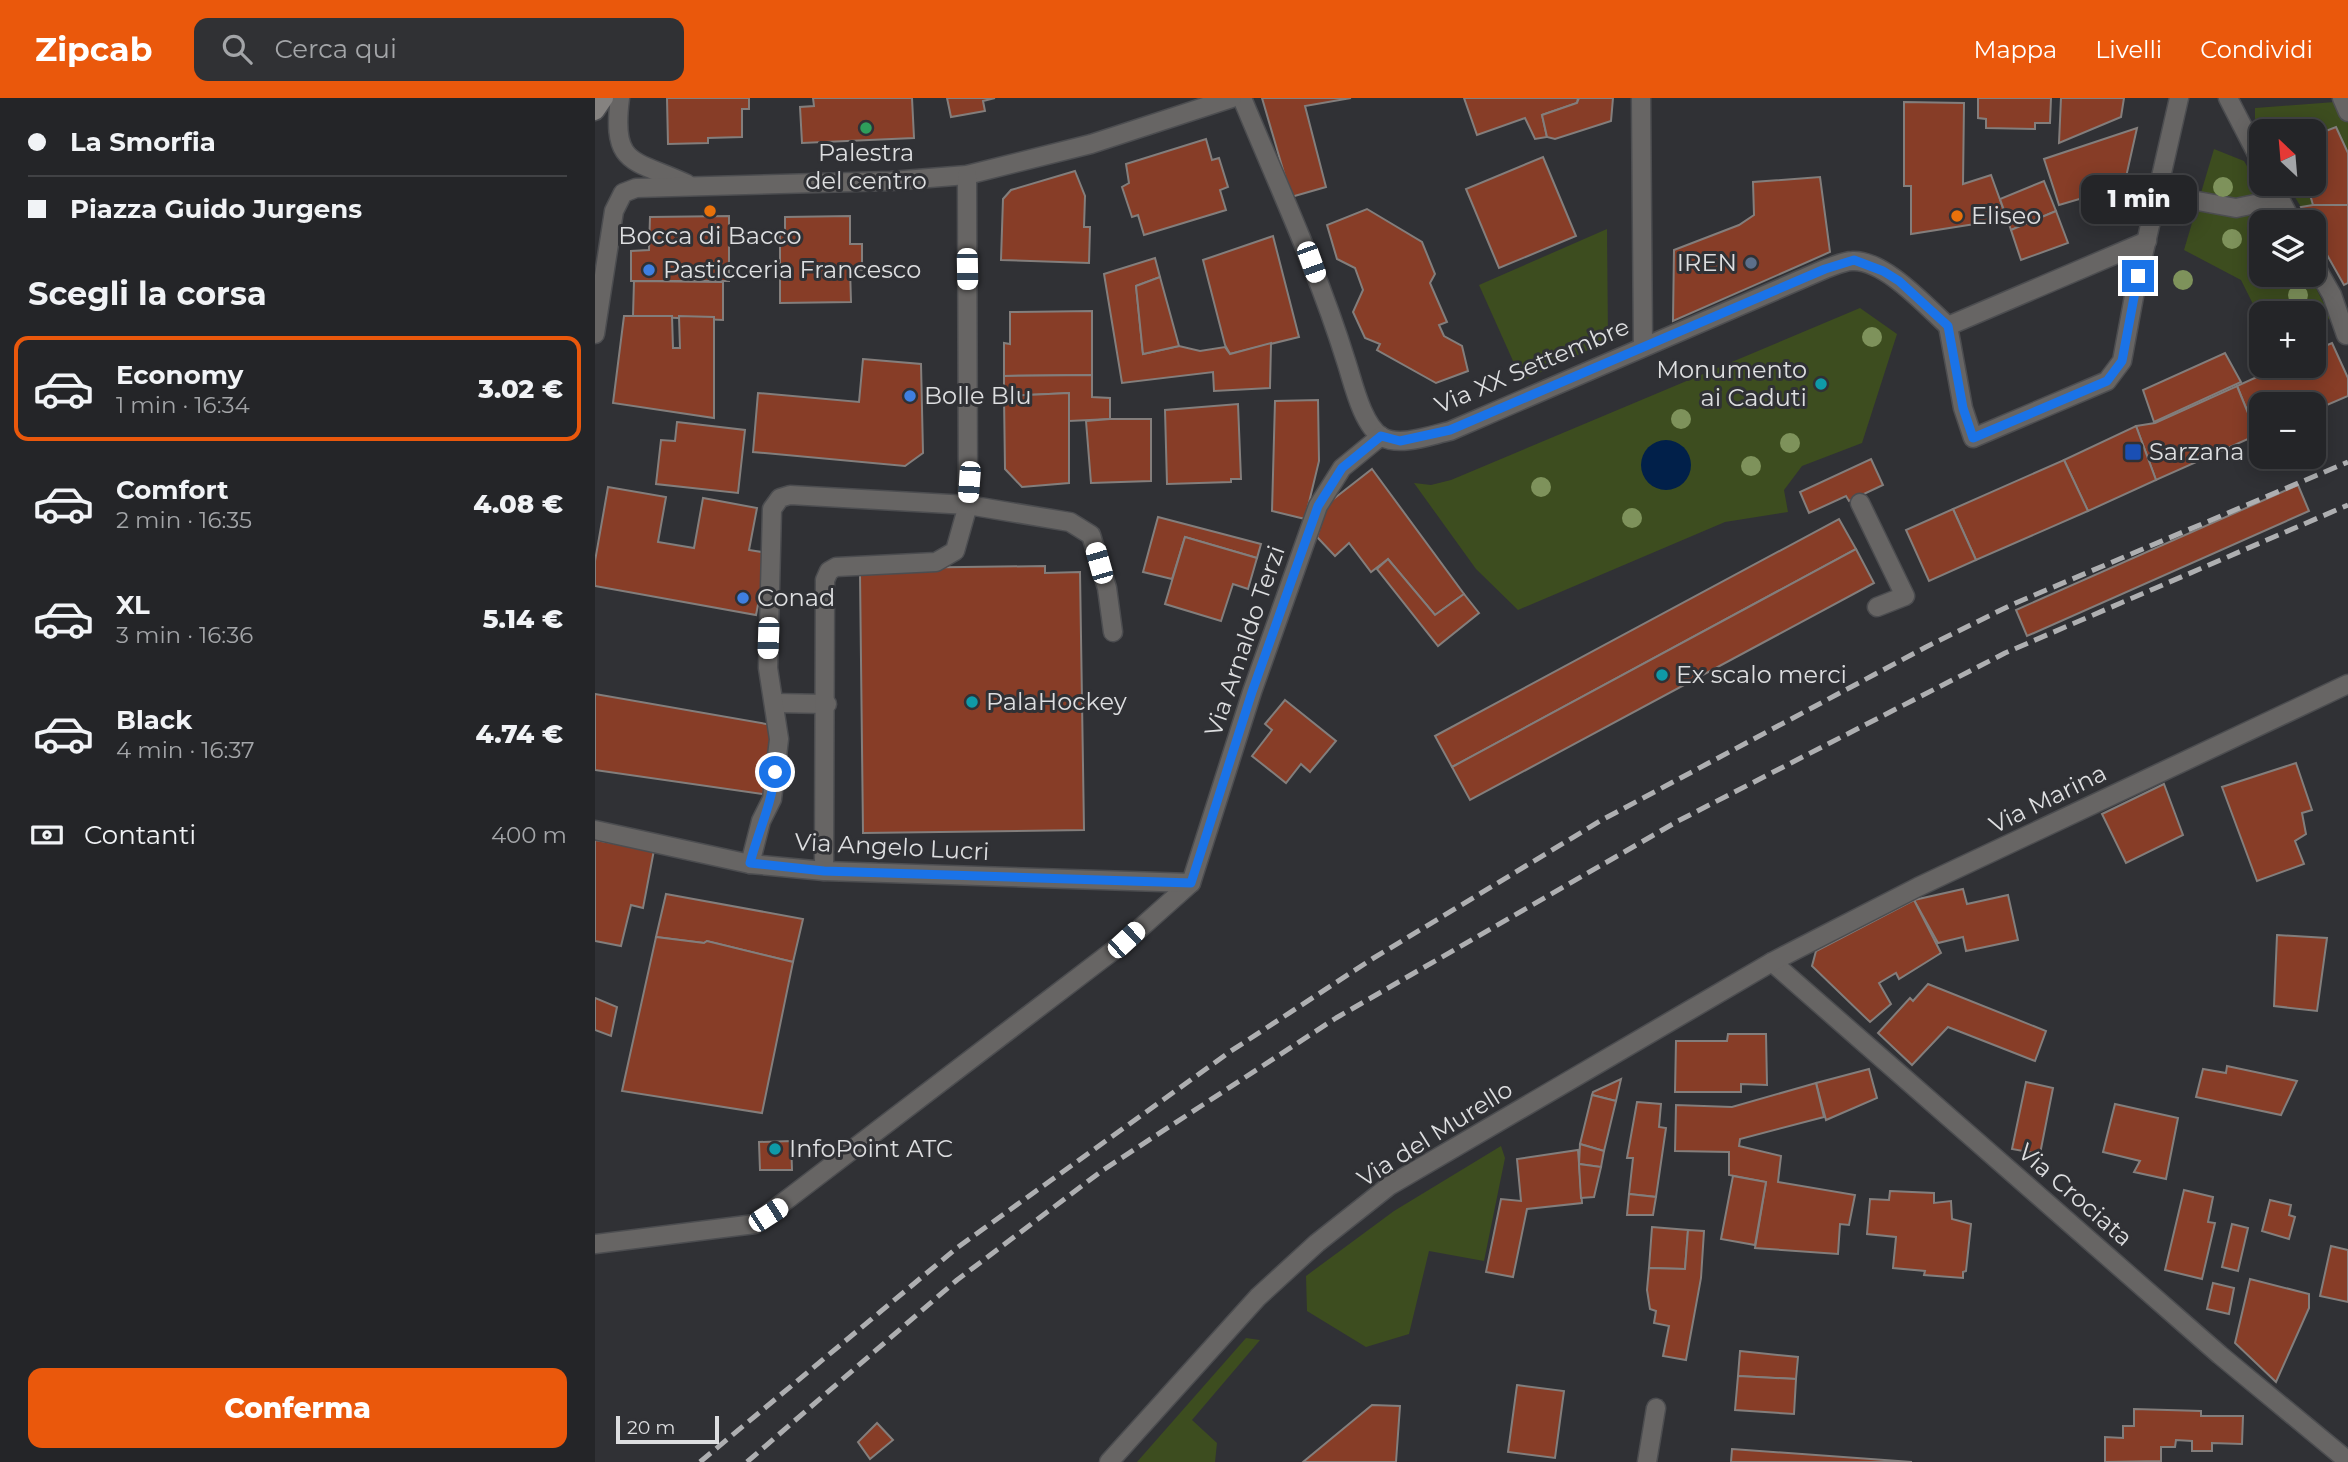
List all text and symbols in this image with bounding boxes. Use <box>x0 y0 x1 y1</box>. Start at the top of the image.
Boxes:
search box <box>194 18 684 81</box>
text: Zipcab <box>35 29 152 69</box>
icon: search <box>218 30 256 68</box>
text: Cerca qui <box>274 33 397 65</box>
text: Mappa <box>1974 35 2057 64</box>
text: Livelli <box>2095 35 2162 64</box>
text: Condividi <box>2200 35 2313 64</box>
north arrow <box>2249 119 2326 196</box>
map controls <box>2249 119 2326 469</box>
marker: Palestra del centro <box>858 120 874 136</box>
text: La Smorfia <box>70 126 216 158</box>
place label: Palestra del centro <box>805 138 927 195</box>
callout: 1 min <box>2080 174 2196 223</box>
text: 1 min <box>2107 185 2171 213</box>
text: Piazza Guido Jurgens <box>70 193 362 225</box>
place label: Eliseo <box>1971 201 2041 230</box>
marker: Bocca di Bacco <box>702 203 718 219</box>
marker: Eliseo <box>1949 208 1965 224</box>
button: layers <box>2249 210 2326 287</box>
place label: Bocca di Bacco <box>618 221 802 250</box>
car <box>1294 239 1329 285</box>
car <box>957 248 978 290</box>
place label: IREN <box>1677 248 1737 277</box>
place label: Pasticceria Francesco <box>663 255 921 284</box>
marker: IREN <box>1743 255 1759 271</box>
route end <box>2122 260 2154 292</box>
marker: Pasticceria Francesco <box>641 262 657 278</box>
text: Scegli la corsa <box>28 274 267 313</box>
button: + <box>2249 301 2326 378</box>
street label: Via XX Settembre <box>1430 311 1633 420</box>
place label: Monumento ai Caduti <box>1656 355 1807 412</box>
icon: car <box>32 357 95 420</box>
text: Economy <box>116 359 243 391</box>
text: 3.02 € <box>478 373 563 405</box>
marker: Monumento ai Caduti <box>1813 376 1829 392</box>
place label: Bolle Blu <box>924 381 1032 410</box>
marker: Bolle Blu <box>902 388 918 404</box>
text: 1 min · 16:34 <box>116 391 250 419</box>
button: − <box>2249 392 2326 469</box>
place label: Sarzana <box>2149 437 2244 466</box>
marker: Sarzana <box>2123 442 2143 462</box>
car <box>958 460 981 504</box>
icon: car <box>32 472 95 535</box>
text: Comfort <box>116 474 228 506</box>
text: 4.08 € <box>473 488 563 520</box>
text: 2 min · 16:35 <box>116 506 252 534</box>
car <box>1084 540 1115 586</box>
street label: Via Arnaldo Terzi <box>1198 542 1291 740</box>
place label: Conad <box>757 583 835 612</box>
icon: car <box>32 587 95 650</box>
text: XL <box>116 589 150 621</box>
marker: Conad <box>735 590 751 606</box>
text: 5.14 € <box>483 603 563 635</box>
car <box>757 617 780 659</box>
text: 3 min · 16:36 <box>116 621 253 649</box>
place label: Ex scalo merci <box>1676 660 1847 689</box>
marker: Ex scalo merci <box>1654 667 1670 683</box>
place label: PalaHockey <box>986 687 1127 716</box>
marker: PalaHockey <box>964 694 980 710</box>
icon: car <box>32 702 95 765</box>
text: Black <box>116 704 192 736</box>
text: 4.74 € <box>476 718 563 750</box>
text: 4 min · 16:37 <box>116 736 255 764</box>
route start <box>759 756 791 788</box>
street label: Via Marina <box>1985 758 2111 839</box>
icon: cash <box>28 816 66 854</box>
text: Contanti <box>84 819 196 851</box>
text: 400 m <box>491 821 567 849</box>
street label: Via Angelo Lucri <box>794 827 990 866</box>
car <box>1104 918 1149 962</box>
street label: Via del Murello <box>1352 1074 1518 1193</box>
place label: InfoPoint ATC <box>789 1134 953 1163</box>
street label: Via Crociata <box>2012 1137 2138 1252</box>
marker: InfoPoint ATC <box>767 1141 783 1157</box>
car <box>745 1195 792 1235</box>
button: Conferma <box>28 1368 567 1448</box>
scale bar <box>616 1413 719 1445</box>
text: 20 m <box>627 1416 675 1439</box>

